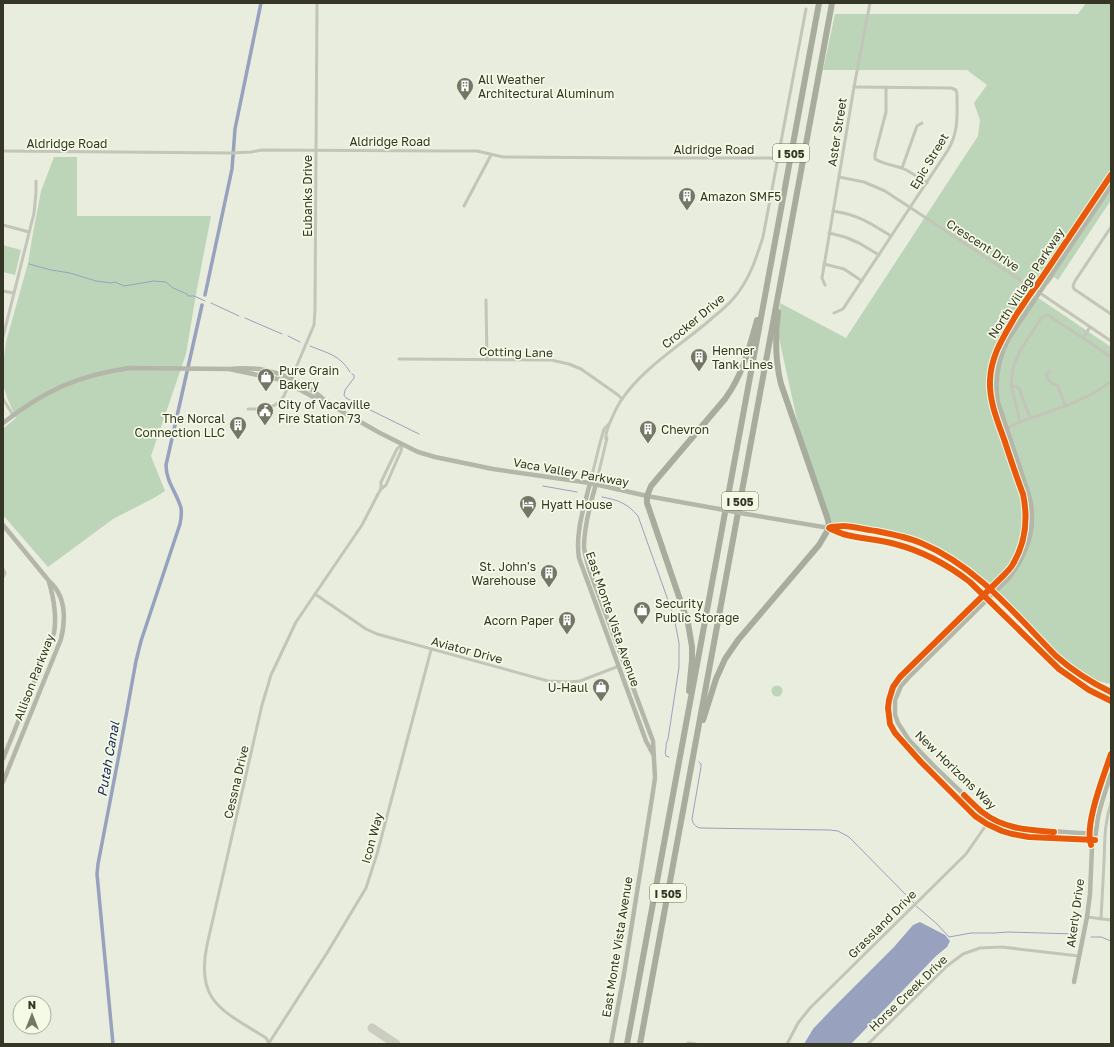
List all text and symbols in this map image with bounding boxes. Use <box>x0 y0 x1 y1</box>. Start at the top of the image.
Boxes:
place label: All Weather Architectural Aluminum <box>478 72 614 101</box>
building icon: All Weather Architectural Aluminum <box>455 76 475 101</box>
street label: Aster Street <box>824 96 850 167</box>
street label: Epic Street <box>906 130 952 192</box>
street label: Aldridge Road <box>350 134 430 149</box>
street label: Aldridge Road <box>27 136 107 151</box>
street label: Aldridge Road <box>674 142 754 157</box>
road number: I 505 <box>773 144 809 162</box>
street label: Eubanks Drive <box>300 155 315 237</box>
building icon: Amazon SMF5 <box>677 186 697 211</box>
place label: Amazon SMF5 <box>700 189 781 204</box>
street label: Crescent Drive <box>944 216 1022 274</box>
street label: North Village Parkway <box>985 225 1067 341</box>
street label: Crocker Drive <box>659 290 727 352</box>
place label: Henner Tank Lines <box>712 343 773 372</box>
street label: Cotting Lane <box>479 344 553 360</box>
building icon: Henner Tank Lines <box>689 347 709 372</box>
place label: Pure Grain Bakery <box>279 363 339 392</box>
shop icon: Pure Grain Bakery <box>256 367 276 392</box>
place label: City of Vacaville Fire Station 73 <box>278 397 370 426</box>
public building icon: City of Vacaville Fire Station 73 <box>255 401 275 426</box>
place label: The Norcal Connection LLC <box>134 411 225 440</box>
building icon: The Norcal Connection LLC <box>228 415 248 440</box>
building icon: Chevron <box>638 419 658 444</box>
place label: Chevron <box>661 422 709 437</box>
street label: Vaca Valley Parkway <box>512 454 630 490</box>
road number: I 505 <box>722 492 758 510</box>
hotel icon: Hyatt House <box>518 494 538 519</box>
place label: Hyatt House <box>541 497 613 512</box>
street label: East Monte Vista Avenue <box>583 549 643 689</box>
place label: St. John's Warehouse <box>471 559 536 588</box>
building icon: St. John's Warehouse <box>539 563 559 588</box>
place label: Security Public Storage <box>655 596 739 625</box>
shop icon: Security Public Storage <box>632 600 652 625</box>
building icon: Acorn Paper <box>557 610 577 635</box>
place label: Acorn Paper <box>484 613 554 628</box>
street label: Allison Parkway <box>11 631 57 722</box>
street label: Aviator Drive <box>430 633 504 667</box>
shop icon: U-Haul <box>591 677 611 702</box>
place label: U-Haul <box>548 680 588 695</box>
water label: Putah Canal <box>94 719 123 798</box>
street label: New Horizons Way <box>912 727 1000 813</box>
street label: Cessna Drive <box>220 744 252 820</box>
street label: Icon Way <box>358 811 386 865</box>
street label: East Monte Vista Avenue <box>598 876 636 1018</box>
street label: Akerly Drive <box>1063 878 1087 948</box>
road number: I 505 <box>650 884 686 902</box>
street label: Grassland Drive <box>845 887 919 961</box>
street label: Horse Creek Drive <box>866 952 950 1034</box>
north arrow <box>12 995 52 1035</box>
text: N <box>28 998 36 1011</box>

